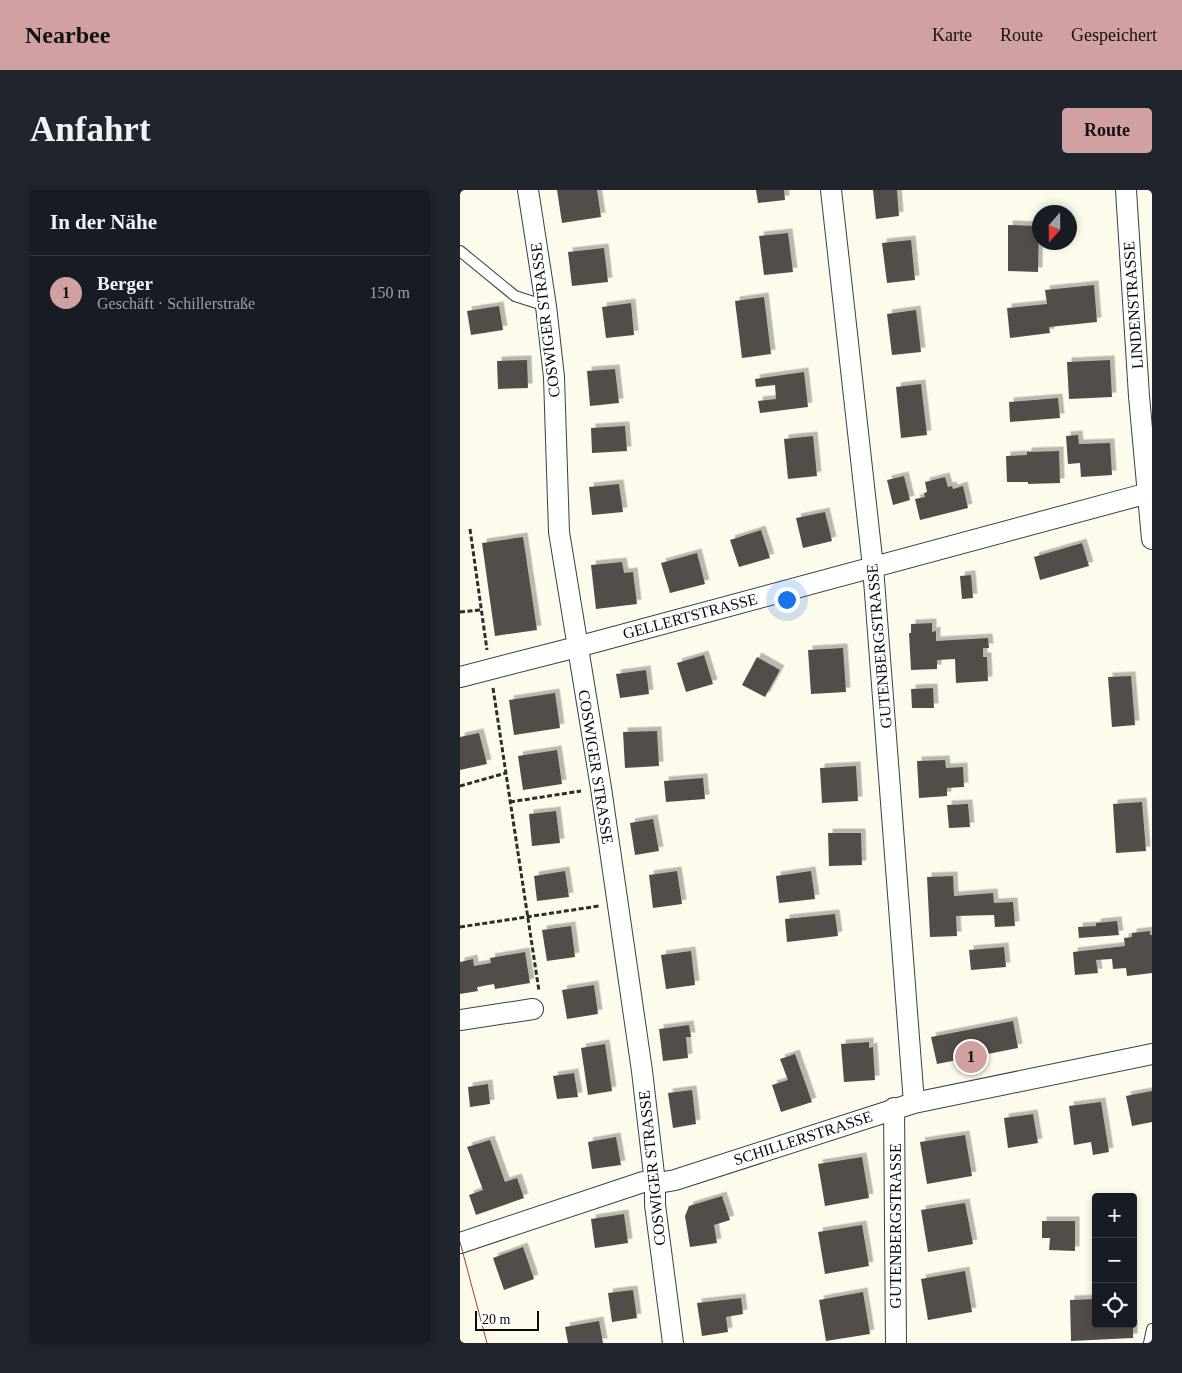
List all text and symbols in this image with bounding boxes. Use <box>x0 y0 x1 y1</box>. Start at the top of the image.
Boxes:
text: Nearbee <box>25 22 110 48</box>
text: Karte <box>932 25 972 45</box>
text: Route <box>1000 25 1043 45</box>
text: Gespeichert <box>1071 25 1157 45</box>
button: Route <box>1062 108 1152 153</box>
text: Anfahrt <box>30 110 151 149</box>
north arrow <box>1032 205 1077 250</box>
text: In der Nähe <box>50 210 157 234</box>
street label: LINDENSTRASSE <box>1120 241 1146 369</box>
street label: COSWIGER STRASSE <box>527 242 563 398</box>
text: Berger <box>97 273 153 294</box>
text: 1 <box>62 284 70 301</box>
text: 150 m <box>370 284 410 301</box>
text: Geschäft · Schillerstraße <box>97 295 255 312</box>
street label: GUTENBERGSTRASSE <box>863 563 895 729</box>
your location <box>774 587 800 613</box>
street label: GELLERTSTRASSE <box>621 590 759 642</box>
street label: COSWIGER STRASSE <box>575 689 617 845</box>
pin: 1 <box>955 1038 987 1076</box>
street label: COSWIGER STRASSE <box>635 1090 669 1246</box>
street label: SCHILLERSTRASSE <box>731 1108 875 1168</box>
street label: GUTENBERGSTRASSE <box>887 1143 904 1309</box>
map controls <box>1092 1193 1137 1328</box>
button: + <box>1092 1193 1137 1238</box>
button: − <box>1092 1238 1137 1283</box>
button: locate <box>1092 1283 1137 1328</box>
scale bar <box>475 1308 539 1331</box>
text: 20 m <box>482 1312 510 1327</box>

